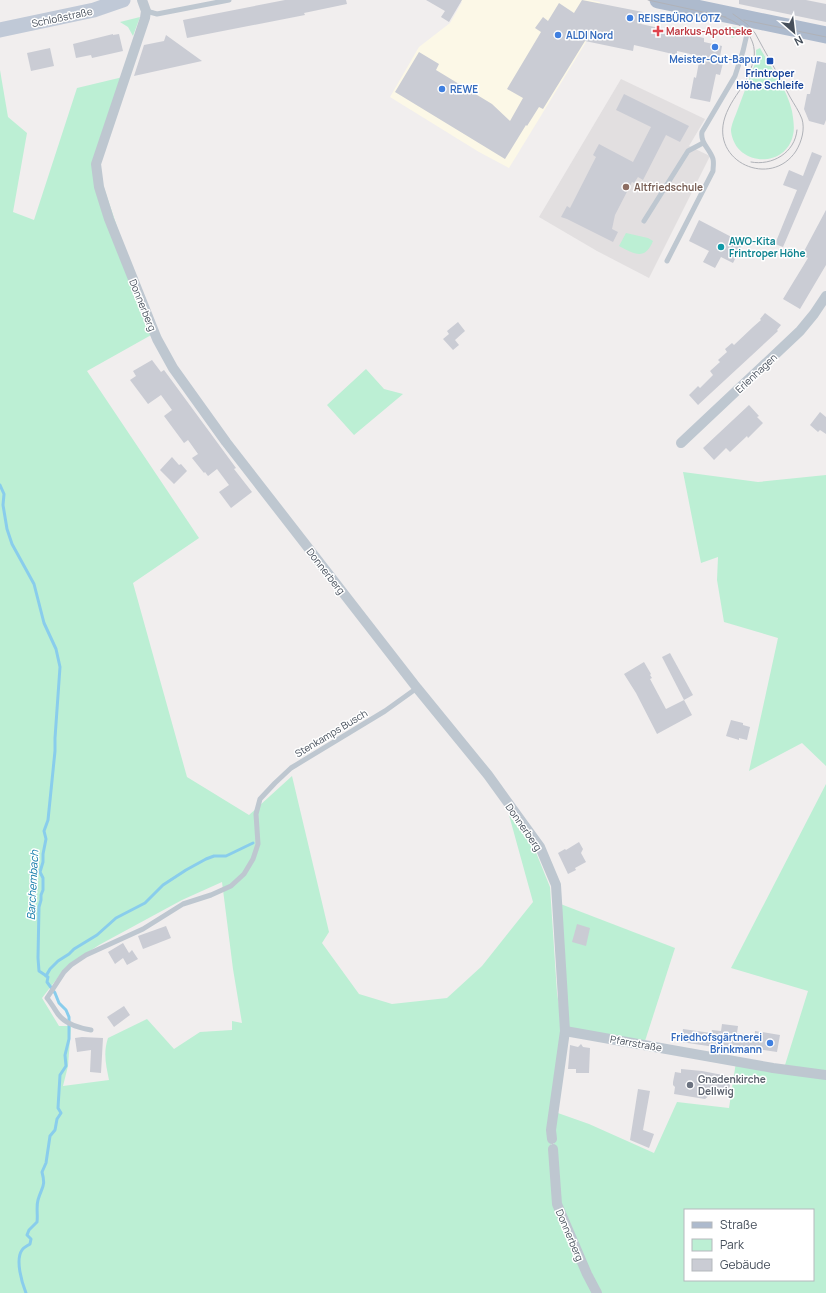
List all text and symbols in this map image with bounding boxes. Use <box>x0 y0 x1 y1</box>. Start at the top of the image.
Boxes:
street label: Schloßstraße <box>30 4 94 30</box>
place label: REISEBÜRO LOTZ <box>638 11 721 25</box>
north arrow <box>774 12 814 52</box>
marker: REISEBÜRO LOTZ <box>625 13 635 23</box>
place label: Markus-Apotheke <box>666 24 752 38</box>
marker: Markus-Apotheke <box>653 26 663 36</box>
place label: ALDI Nord <box>566 28 613 42</box>
marker: ALDI Nord <box>553 30 563 40</box>
text: N <box>792 33 806 50</box>
marker: Meister-Cut-Bapur <box>710 42 720 52</box>
place label: Meister-Cut-Bapur <box>669 52 761 66</box>
marker: Frintroper Höhe Schleife <box>765 56 775 66</box>
place label: Frintroper Höhe Schleife <box>736 66 804 92</box>
place label: REWE <box>450 82 478 96</box>
marker: REWE <box>437 84 447 94</box>
place label: Altfriedschule <box>634 180 703 194</box>
marker: Altfriedschule <box>621 182 631 192</box>
place label: AWO-Kita Frintroper Höhe <box>729 234 806 260</box>
marker: AWO-Kita Frintroper Höhe <box>716 242 726 252</box>
street label: Donnerberg <box>126 277 160 333</box>
street label: Erlenhagen <box>732 350 780 396</box>
street label: Donnerberg <box>304 545 348 597</box>
street label: Stenkamps Busch <box>292 706 370 760</box>
street label: Donnerberg <box>502 800 546 854</box>
water label: Barchembach <box>23 849 41 920</box>
place label: Friedhofsgärtnerei Brinkmann <box>671 1030 762 1056</box>
street label: Pfarrstraße <box>609 1032 663 1054</box>
marker: Friedhofsgärtnerei Brinkmann <box>765 1038 775 1048</box>
place label: Gnadenkirche Dellwig <box>698 1072 766 1098</box>
marker: Gnadenkirche Dellwig <box>685 1080 695 1090</box>
street label: Donnerberg <box>553 1207 587 1263</box>
legend <box>684 1209 814 1281</box>
text: Straße <box>720 1216 757 1233</box>
text: Park <box>720 1236 745 1253</box>
text: Gebäude <box>720 1256 771 1273</box>

